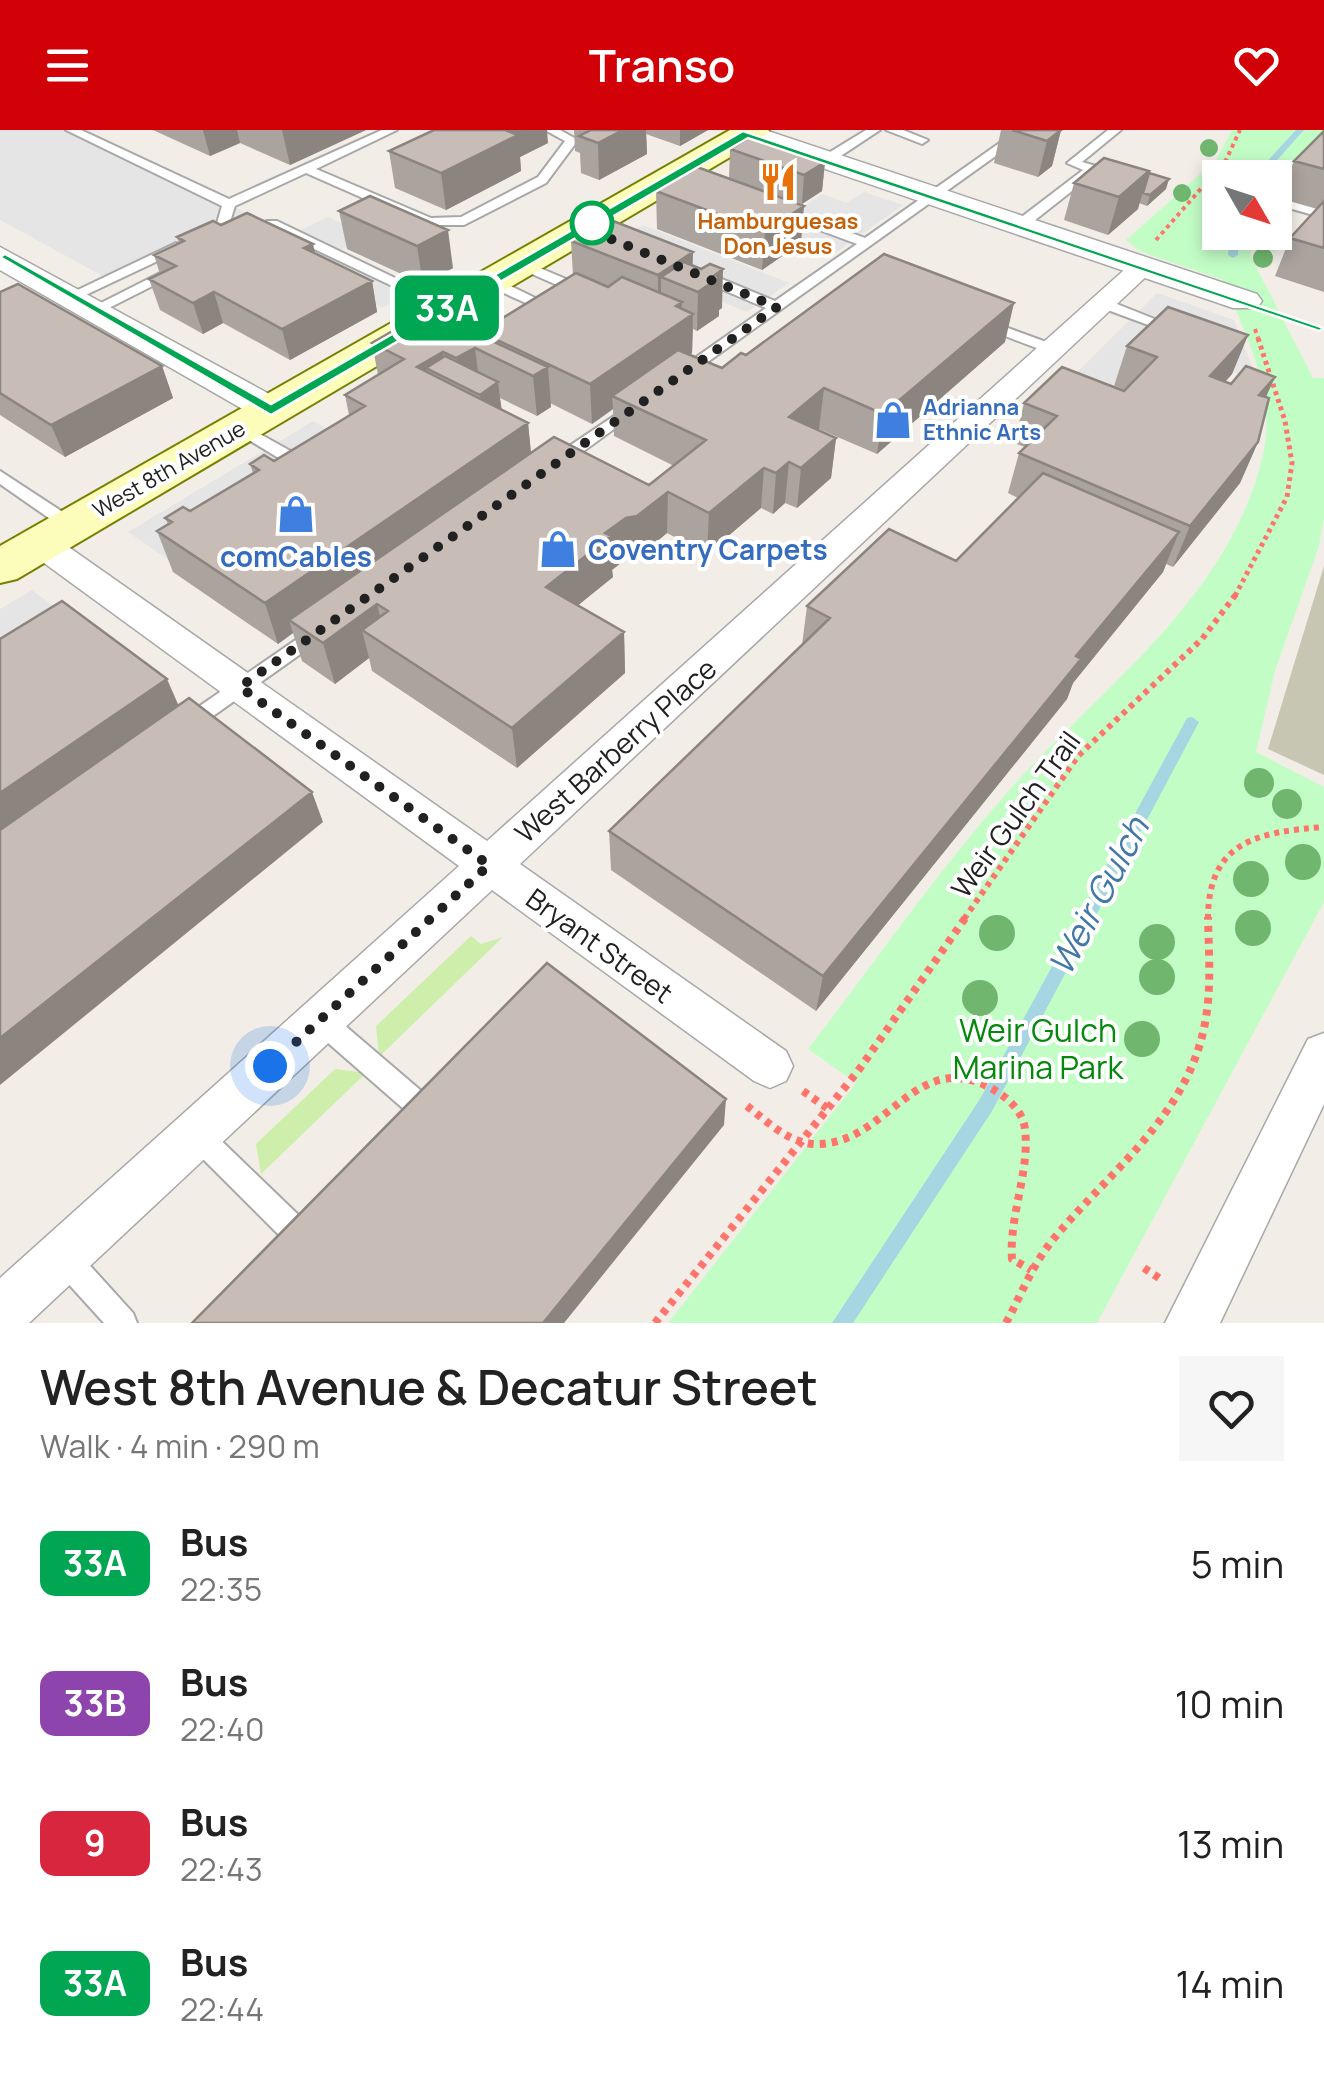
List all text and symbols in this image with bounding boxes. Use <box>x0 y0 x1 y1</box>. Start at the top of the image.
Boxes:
text: Transo <box>589 34 735 96</box>
icon: menu <box>40 38 95 93</box>
icon: heart <box>1229 38 1284 93</box>
north arrow <box>1202 160 1292 250</box>
map controls <box>1202 160 1292 250</box>
restaurant icon: Hamburguesas Don Jesus <box>757 161 799 203</box>
unlabelled marker <box>571 202 613 244</box>
place label: Hamburguesas Don Jesus <box>697 206 859 261</box>
line badge: 33A <box>390 276 504 340</box>
text: 33A <box>415 284 479 332</box>
place label: Adrianna Ethnic Arts <box>923 392 1041 447</box>
shop icon: Adrianna Ethnic Arts <box>872 399 914 441</box>
street label: West 8th Avenue <box>87 413 251 525</box>
shop icon: comCables <box>275 493 317 535</box>
shop icon: Coventry Carpets <box>537 528 579 570</box>
place label: Coventry Carpets <box>588 530 828 568</box>
place label: comCables <box>220 537 372 575</box>
street label: West Barberry Place <box>506 649 724 851</box>
street label: Weir Gulch Trail <box>942 723 1088 905</box>
water label: Weir Gulch <box>1036 807 1160 984</box>
street label: Bryant Street <box>519 879 681 1011</box>
park label: Weir Gulch Marina Park <box>953 1008 1124 1089</box>
your location <box>245 1041 295 1091</box>
text: West 8th Avenue & Decatur Street <box>40 1354 818 1419</box>
button: heart <box>1179 1356 1284 1461</box>
text: Walk · 4 min · 290 m <box>40 1424 320 1468</box>
text: Bus <box>180 1515 248 1567</box>
text: 5 min <box>1191 1537 1284 1589</box>
text: 33A <box>63 1539 127 1587</box>
text: 22:35 <box>180 1567 262 1611</box>
text: Bus <box>180 1655 248 1707</box>
text: 10 min <box>1175 1677 1284 1729</box>
text: 33B <box>64 1679 126 1727</box>
text: 22:40 <box>180 1707 264 1751</box>
text: Bus <box>180 1795 248 1847</box>
text: 13 min <box>1177 1817 1284 1869</box>
text: 9 <box>84 1819 106 1867</box>
text: 22:43 <box>180 1847 263 1891</box>
text: Bus <box>180 1935 248 1987</box>
text: 14 min <box>1176 1957 1284 2009</box>
text: 33A <box>63 1959 127 2007</box>
text: 22:44 <box>180 1987 264 2031</box>

